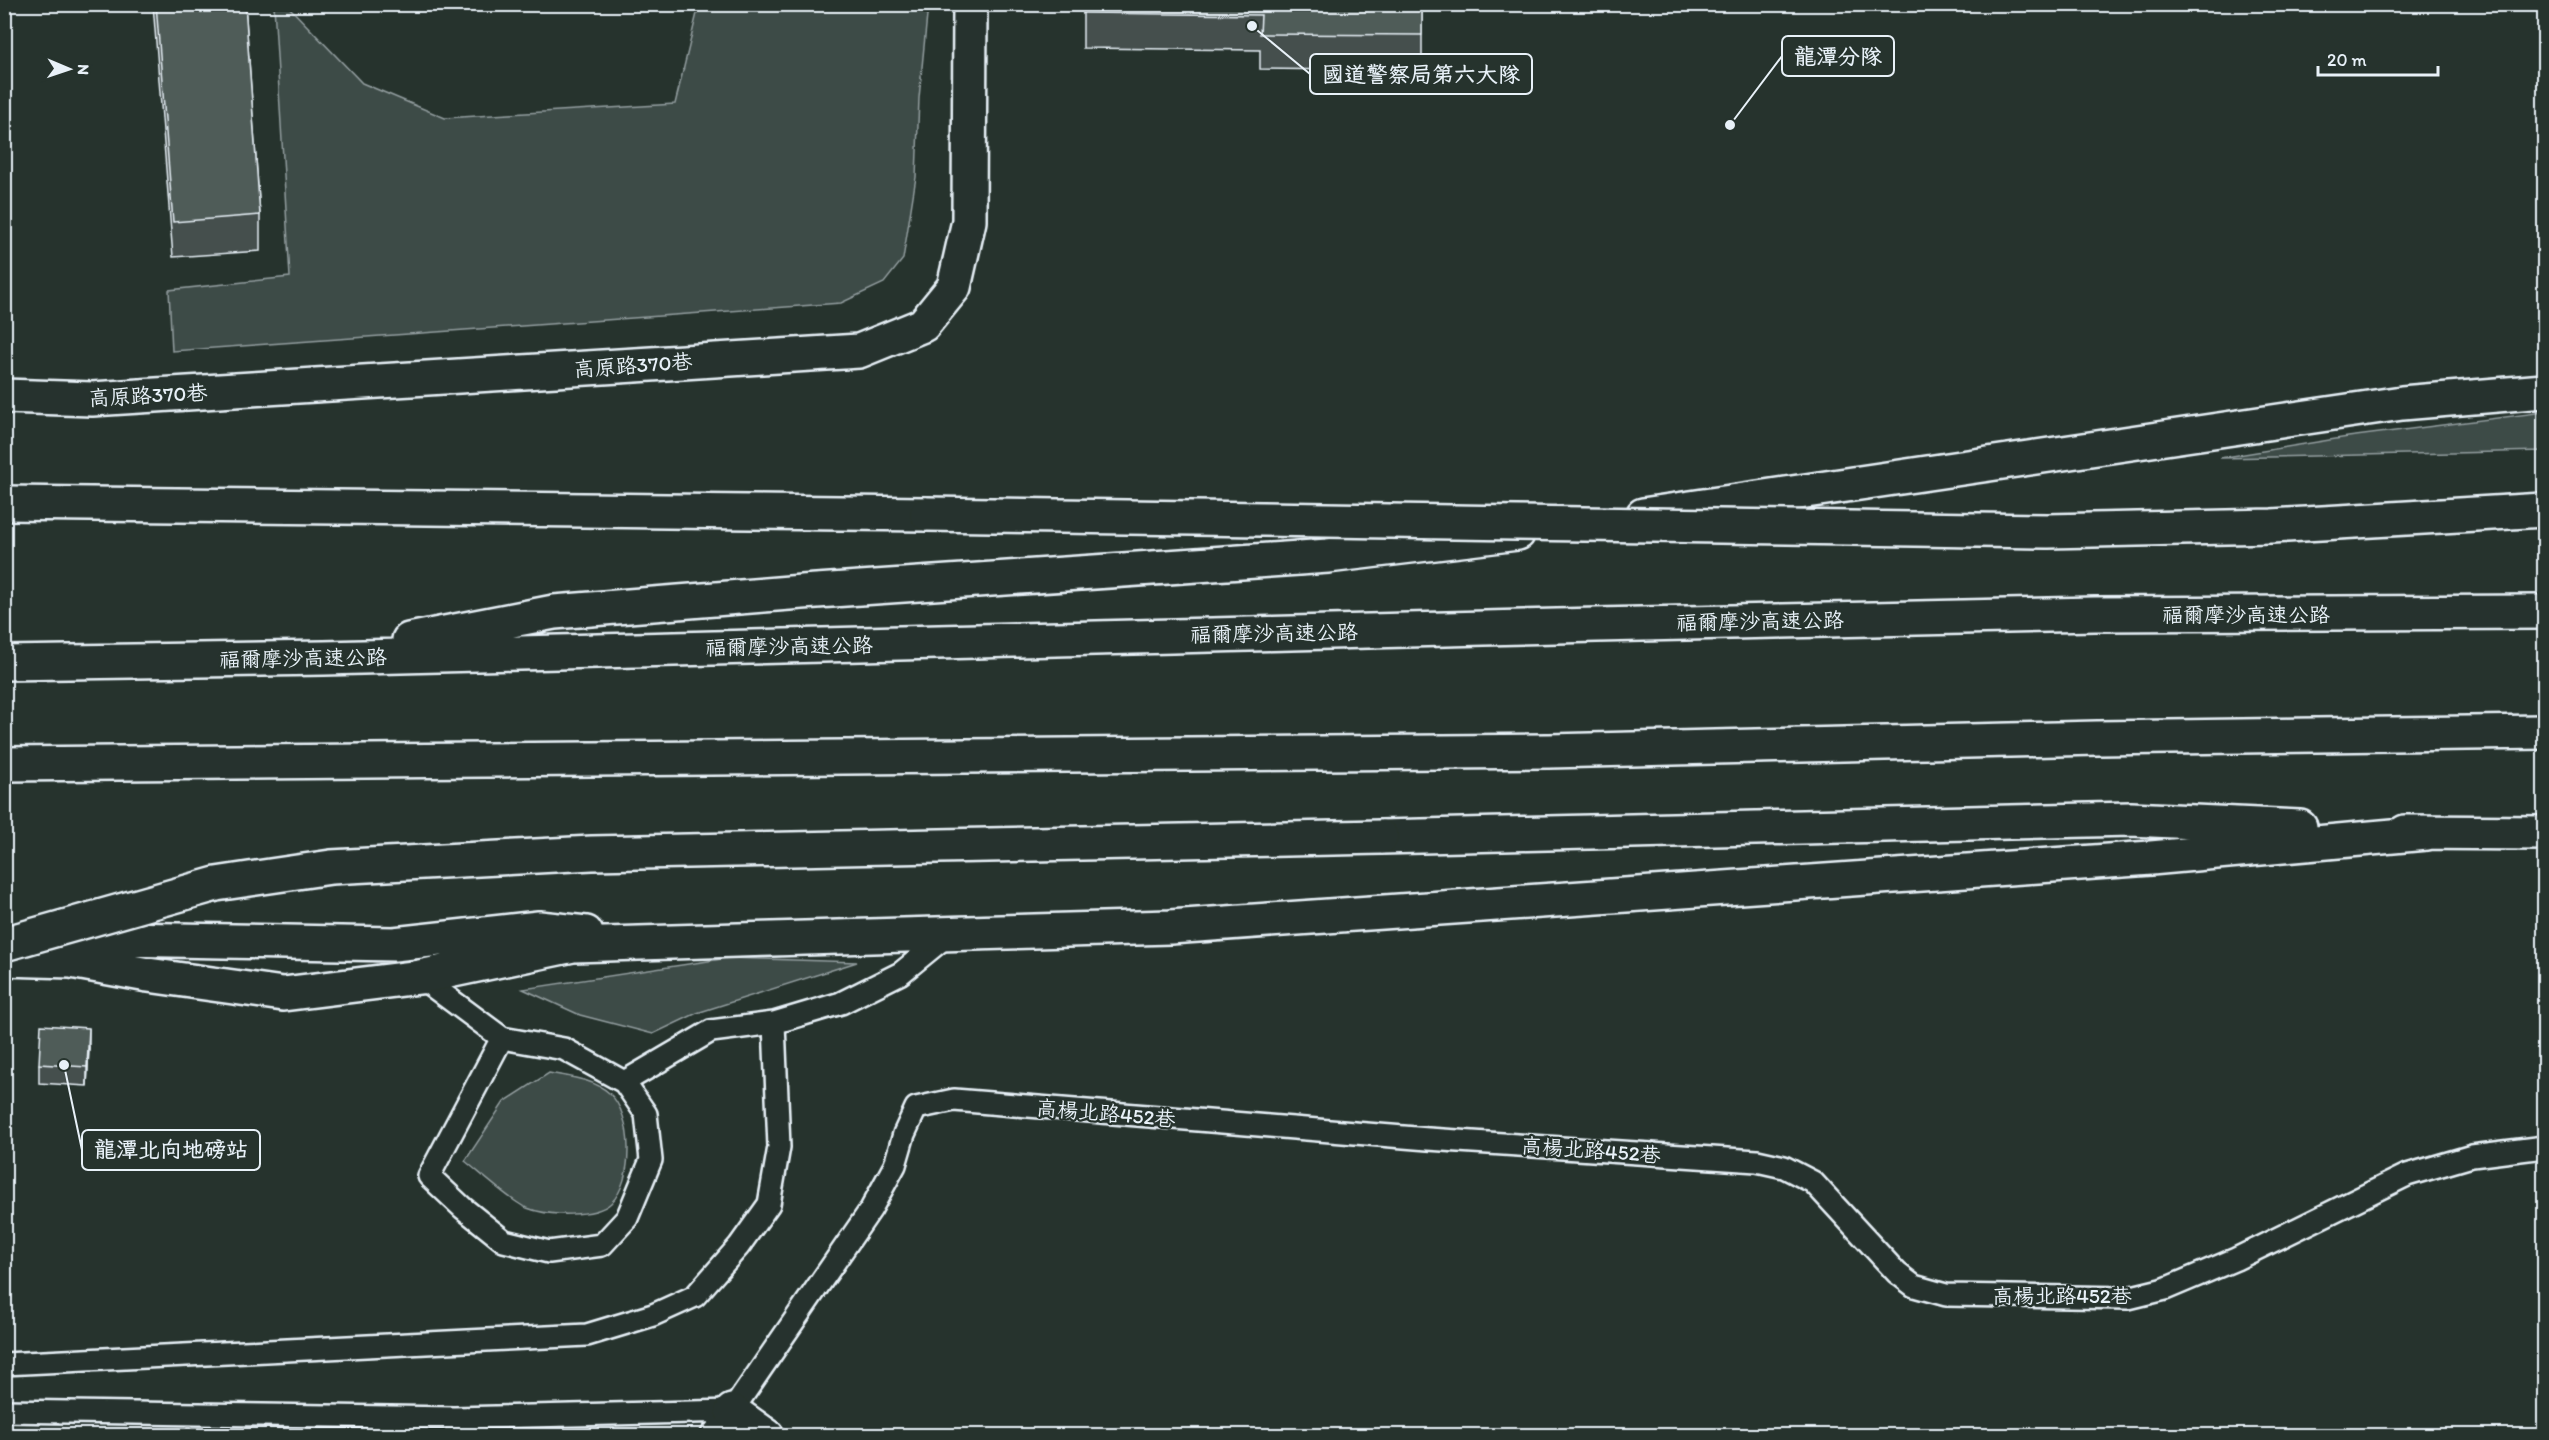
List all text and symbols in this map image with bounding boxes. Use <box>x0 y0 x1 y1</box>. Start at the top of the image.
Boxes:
callout: 龍潭分隊 <box>1782 36 1894 76</box>
north arrow <box>39 39 99 99</box>
scale bar <box>2318 39 2438 77</box>
text: 龍潭分隊 <box>1794 43 1882 70</box>
text: 20 m <box>2327 49 2367 71</box>
callout: 國道警察局第六大隊 <box>1310 54 1532 94</box>
text: 國道警察局第六大隊 <box>1322 61 1520 88</box>
text: N <box>74 64 93 75</box>
street label: 高原路370巷 <box>573 348 693 382</box>
street label: 高原路370巷 <box>88 379 208 411</box>
street label: 福爾摩沙高速公路 <box>2162 602 2330 627</box>
street label: 福爾摩沙高速公路 <box>1676 607 1844 635</box>
street label: 福爾摩沙高速公路 <box>1190 619 1358 647</box>
street label: 福爾摩沙高速公路 <box>705 632 873 660</box>
street label: 福爾摩沙高速公路 <box>219 644 387 672</box>
street label: 高楊北路452巷 <box>1035 1094 1177 1132</box>
callout: 龍潭北向地磅站 <box>82 1130 260 1170</box>
street label: 高楊北路452巷 <box>1520 1133 1662 1167</box>
text: 龍潭北向地磅站 <box>94 1136 248 1163</box>
street label: 高楊北路452巷 <box>1992 1283 2132 1308</box>

